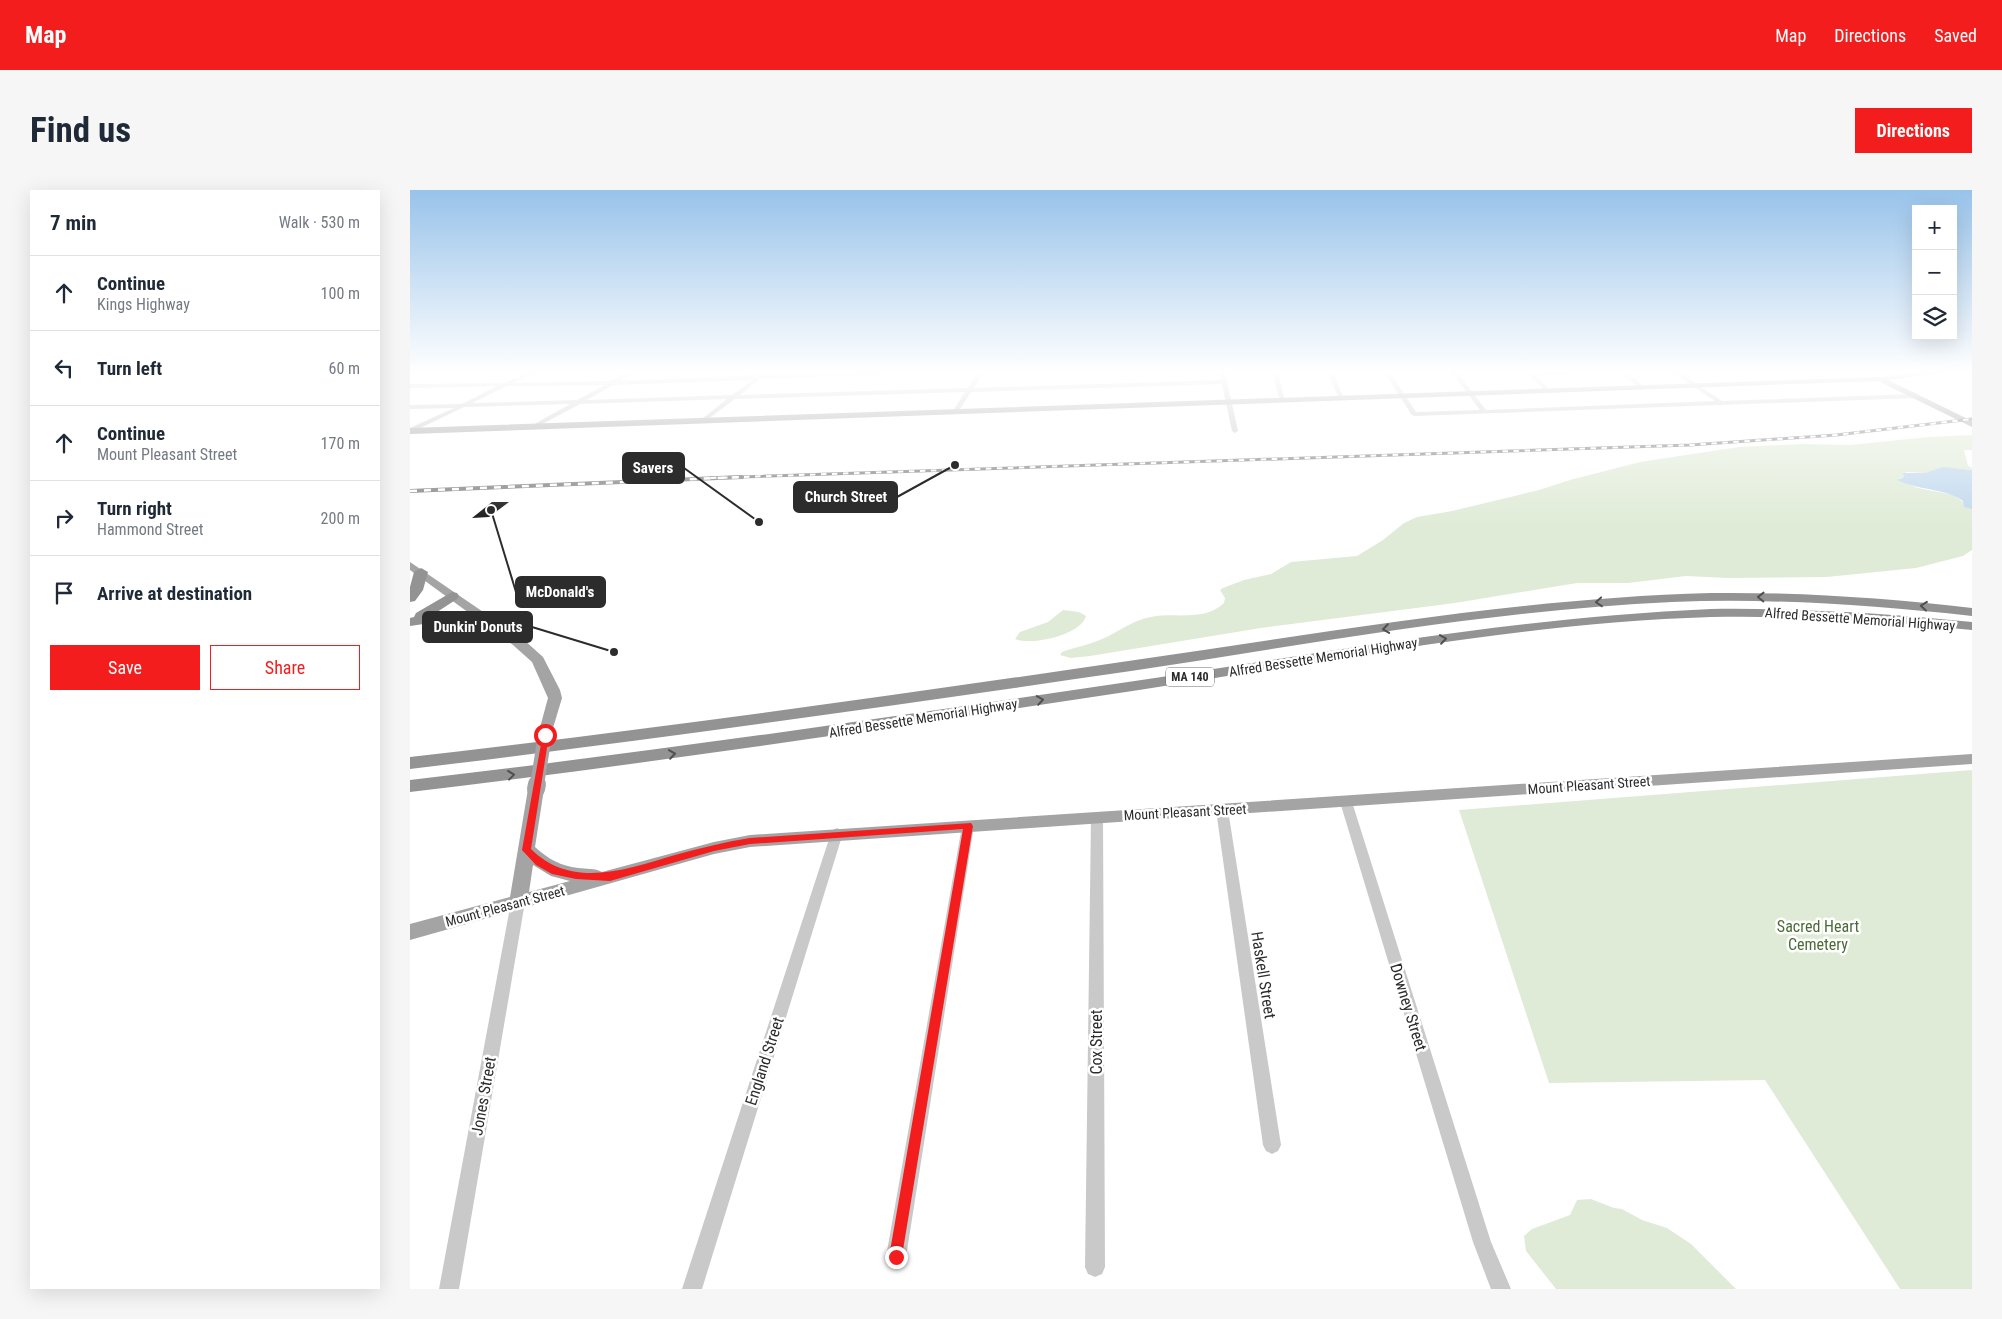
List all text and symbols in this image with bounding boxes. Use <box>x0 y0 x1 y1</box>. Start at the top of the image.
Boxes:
text: Map <box>25 21 66 49</box>
text: Map <box>1775 25 1806 46</box>
text: Directions <box>1834 25 1906 46</box>
text: Saved <box>1934 25 1977 46</box>
button: Directions <box>1855 108 1972 153</box>
text: Find us <box>30 110 131 151</box>
map controls <box>1912 205 1957 340</box>
button: + <box>1912 205 1957 250</box>
text: 7 min <box>50 211 97 235</box>
text: Walk · 530 m <box>279 213 360 232</box>
button: − <box>1912 250 1957 295</box>
text: Continue <box>97 272 165 295</box>
icon: ahead <box>50 279 78 307</box>
text: 100 m <box>321 284 360 303</box>
text: Kings Highway <box>97 295 190 314</box>
button: layers <box>1912 295 1957 340</box>
icon: left <box>50 354 78 382</box>
text: Turn left <box>97 357 162 380</box>
text: 60 m <box>328 359 360 378</box>
text: Continue <box>97 422 165 445</box>
icon: ahead <box>50 429 78 457</box>
text: 170 m <box>321 434 360 453</box>
text: Mount Pleasant Street <box>97 445 237 464</box>
callout: Savers <box>623 453 684 483</box>
text: Savers <box>633 459 674 477</box>
callout: Church Street <box>794 482 897 512</box>
text: Church Street <box>805 488 888 506</box>
text: Turn right <box>97 497 172 520</box>
icon: right <box>50 504 78 532</box>
text: 200 m <box>321 509 360 528</box>
text: Hammond Street <box>97 520 204 539</box>
callout: McDonald's <box>516 577 605 607</box>
icon: arrive <box>50 579 78 607</box>
text: Arrive at destination <box>97 582 252 605</box>
text: McDonald's <box>526 583 594 601</box>
one-way arrow <box>1757 592 1765 602</box>
one-way arrow <box>1595 597 1603 608</box>
one-way arrow <box>1919 601 1927 612</box>
street label: Alfred Bessette Memorial Highway <box>1764 604 1956 634</box>
callout: Dunkin' Donuts <box>423 612 532 642</box>
text: Dunkin' Donuts <box>434 618 523 636</box>
one-way arrow <box>1381 623 1390 633</box>
street label: Alfred Bessette Memorial Highway <box>1228 634 1419 680</box>
one-way arrow <box>1439 634 1448 644</box>
button: Save <box>50 645 200 690</box>
button: Share <box>210 645 360 690</box>
road number: MA 140 <box>1166 668 1214 687</box>
street label: Alfred Bessette Memorial Highway <box>828 695 1019 741</box>
one-way arrow <box>1037 695 1045 706</box>
route start <box>534 724 557 747</box>
one-way arrow <box>667 749 676 759</box>
one-way arrow <box>507 770 515 781</box>
street label: Mount Pleasant Street <box>1527 773 1651 797</box>
street label: Mount Pleasant Street <box>1123 801 1247 823</box>
street label: Mount Pleasant Street <box>444 882 566 930</box>
park label: Sacred Heart Cemetery <box>1777 917 1859 954</box>
street label: Haskell Street <box>1247 930 1280 1020</box>
street label: Downey Street <box>1386 961 1431 1053</box>
street label: Cox Street <box>1087 1009 1106 1075</box>
street label: England Street <box>741 1014 788 1108</box>
street label: Jones Street <box>467 1055 500 1137</box>
route end <box>885 1246 908 1269</box>

